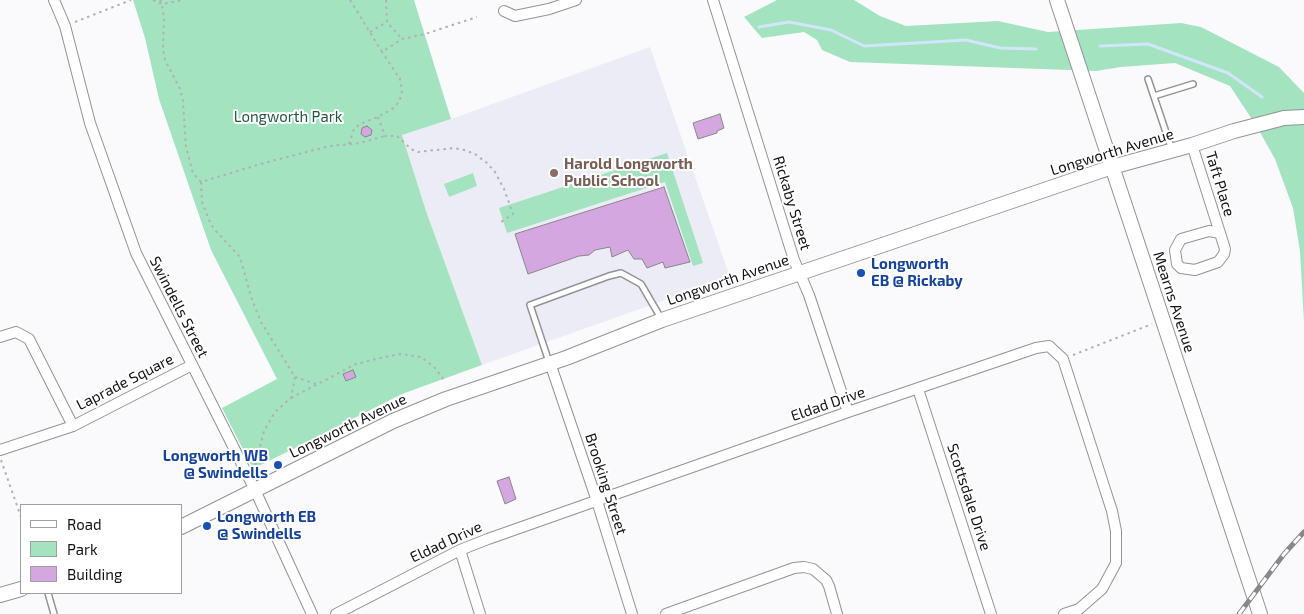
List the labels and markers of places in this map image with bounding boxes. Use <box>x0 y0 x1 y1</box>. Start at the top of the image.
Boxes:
place label: Harold Longworth Public School <box>564 155 693 190</box>
marker: Harold Longworth Public School <box>548 167 560 179</box>
place label: Longworth EB @ Rickaby <box>871 255 963 290</box>
marker: Longworth EB @ Rickaby <box>855 267 867 279</box>
place label: Longworth WB @ Swindells <box>163 447 268 482</box>
marker: Longworth WB @ Swindells <box>272 459 284 471</box>
place label: Longworth EB @ Swindells <box>217 508 316 543</box>
marker: Longworth EB @ Swindells <box>201 520 213 532</box>

